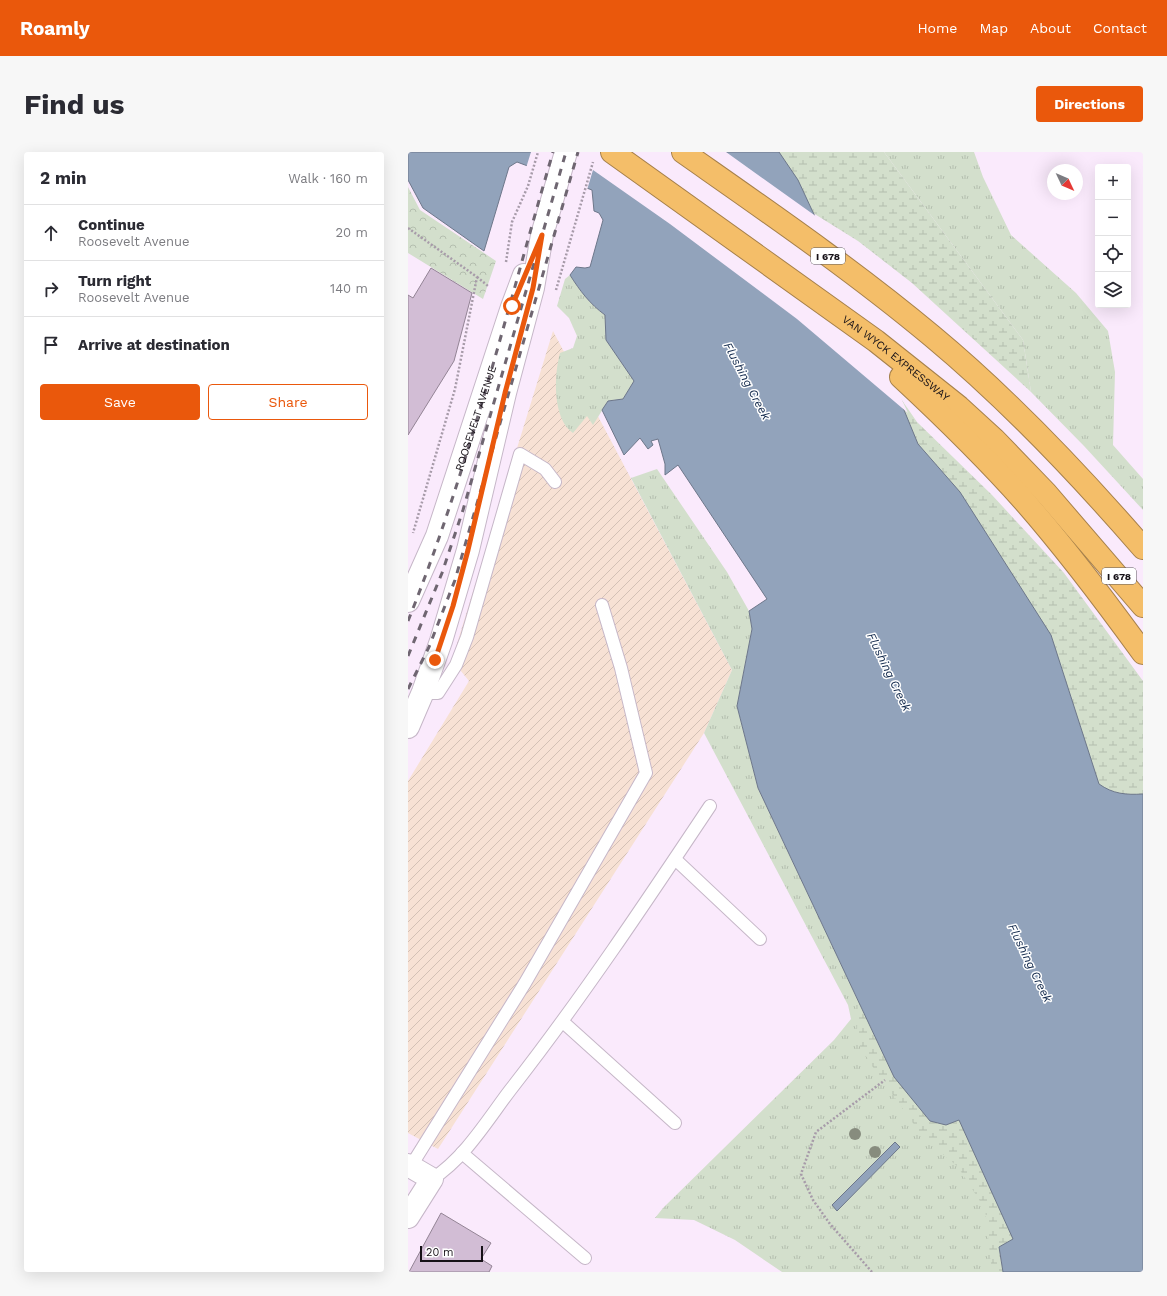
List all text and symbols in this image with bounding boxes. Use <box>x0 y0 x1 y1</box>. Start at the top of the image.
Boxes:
text: Roamly <box>20 17 90 40</box>
text: Home <box>917 20 957 36</box>
text: Map <box>979 20 1008 36</box>
text: About <box>1030 20 1071 36</box>
text: Contact <box>1093 20 1147 36</box>
button: Directions <box>1036 86 1143 122</box>
text: Find us <box>24 88 124 121</box>
north arrow <box>1047 164 1083 200</box>
map controls <box>1095 164 1131 308</box>
button: + <box>1095 164 1131 200</box>
text: 2 min <box>40 168 86 188</box>
text: Walk · 160 m <box>288 171 368 186</box>
button: − <box>1095 200 1131 236</box>
text: Continue <box>78 216 145 234</box>
icon: ahead <box>40 222 62 244</box>
text: 20 m <box>336 225 368 240</box>
text: Roosevelt Avenue <box>78 234 190 249</box>
button: locate <box>1095 236 1131 272</box>
road number: I 678 <box>811 248 845 264</box>
text: Turn right <box>78 272 151 290</box>
button: layers <box>1095 272 1131 308</box>
icon: right <box>40 278 62 300</box>
text: 140 m <box>330 281 368 296</box>
text: Roosevelt Avenue <box>78 290 190 305</box>
route start <box>503 297 521 315</box>
street label: VAN WYCK EXPRESSWAY <box>840 313 953 404</box>
icon: arrive <box>40 334 62 356</box>
text: Arrive at destination <box>78 336 230 354</box>
water label: Flushing Creek <box>721 340 773 422</box>
street label: ROOSEVELT AVENUE <box>453 364 499 473</box>
button: Save <box>40 384 200 420</box>
button: Share <box>208 384 368 420</box>
road number: I 678 <box>1102 568 1136 584</box>
water label: Flushing Creek <box>864 630 914 714</box>
route end <box>426 651 444 669</box>
water label: Flushing Creek <box>1005 921 1055 1005</box>
scale bar <box>420 1244 483 1263</box>
text: 20 m <box>426 1246 454 1259</box>

